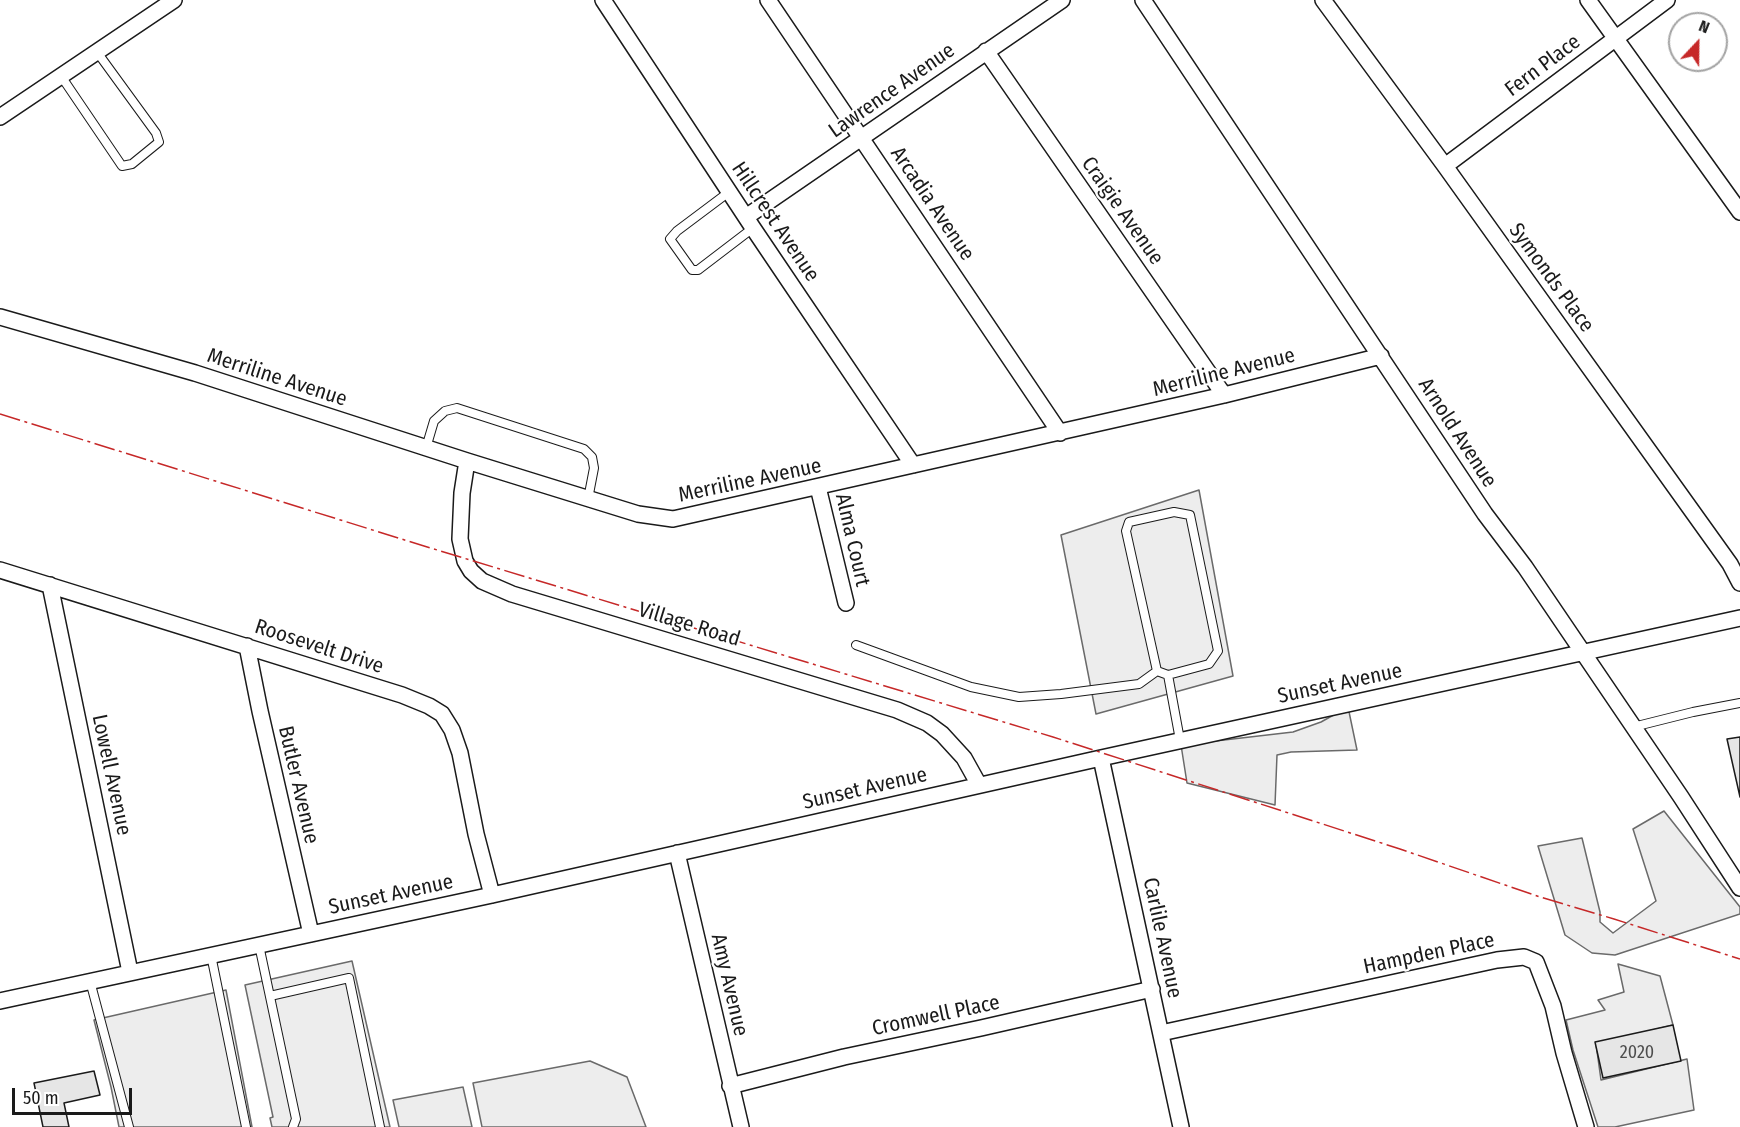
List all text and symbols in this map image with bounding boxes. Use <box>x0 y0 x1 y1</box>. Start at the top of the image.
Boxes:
north arrow <box>1668 12 1728 72</box>
text: N <box>1696 16 1712 37</box>
street label: Fern Place <box>1500 30 1586 102</box>
street label: Lawrence Avenue <box>824 38 960 144</box>
street label: Arcadia Avenue <box>885 142 979 266</box>
street label: Craigie Avenue <box>1075 152 1169 270</box>
street label: Hillcrest Avenue <box>726 157 824 287</box>
street label: Symonds Place <box>1503 219 1599 337</box>
street label: Merriline Avenue <box>1150 343 1298 403</box>
street label: Merriline Avenue <box>204 344 350 412</box>
street label: Arnold Avenue <box>1412 374 1502 492</box>
street label: Merriline Avenue <box>676 454 824 508</box>
street label: Alma Court <box>829 491 875 589</box>
street label: Village Road <box>635 598 743 652</box>
street label: Roosevelt Drive <box>251 614 387 680</box>
street label: Sunset Avenue <box>1275 659 1405 709</box>
street label: Lowell Avenue <box>86 712 136 838</box>
street label: Butler Avenue <box>272 724 324 846</box>
street label: Sunset Avenue <box>800 762 930 816</box>
street label: Sunset Avenue <box>326 870 456 920</box>
street label: Carlile Avenue <box>1137 875 1187 1001</box>
street label: Hampden Place <box>1361 928 1497 980</box>
street label: Amy Avenue <box>705 931 753 1039</box>
street label: Cromwell Place <box>870 990 1002 1042</box>
house number: 2020 <box>1620 1042 1654 1064</box>
scale bar <box>15 1076 135 1114</box>
text: 50 m <box>23 1087 59 1109</box>

